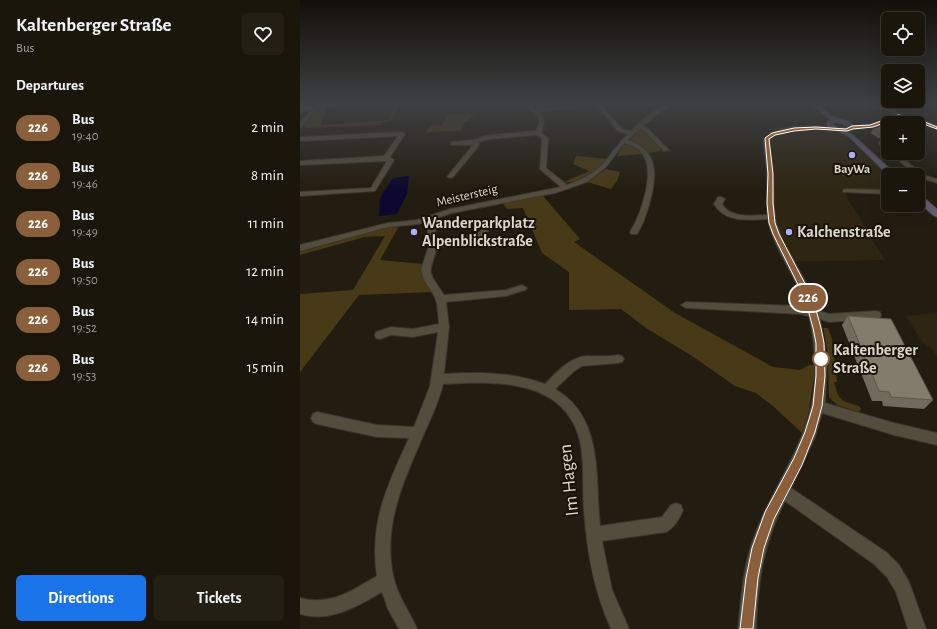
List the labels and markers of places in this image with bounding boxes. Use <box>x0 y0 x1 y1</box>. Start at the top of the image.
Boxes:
marker: BayWa <box>847 150 857 160</box>
place label: BayWa <box>834 163 870 176</box>
place label: Wanderparkplatz Alpenblickstraße <box>422 215 535 249</box>
place label: Kalchenstraße <box>797 224 891 240</box>
marker: Wanderparkplatz Alpenblickstraße <box>409 227 419 237</box>
marker: Kalchenstraße <box>784 227 794 237</box>
place label: Kaltenberger Straße <box>833 342 918 376</box>
marker: Kaltenberger Straße <box>812 350 830 368</box>

